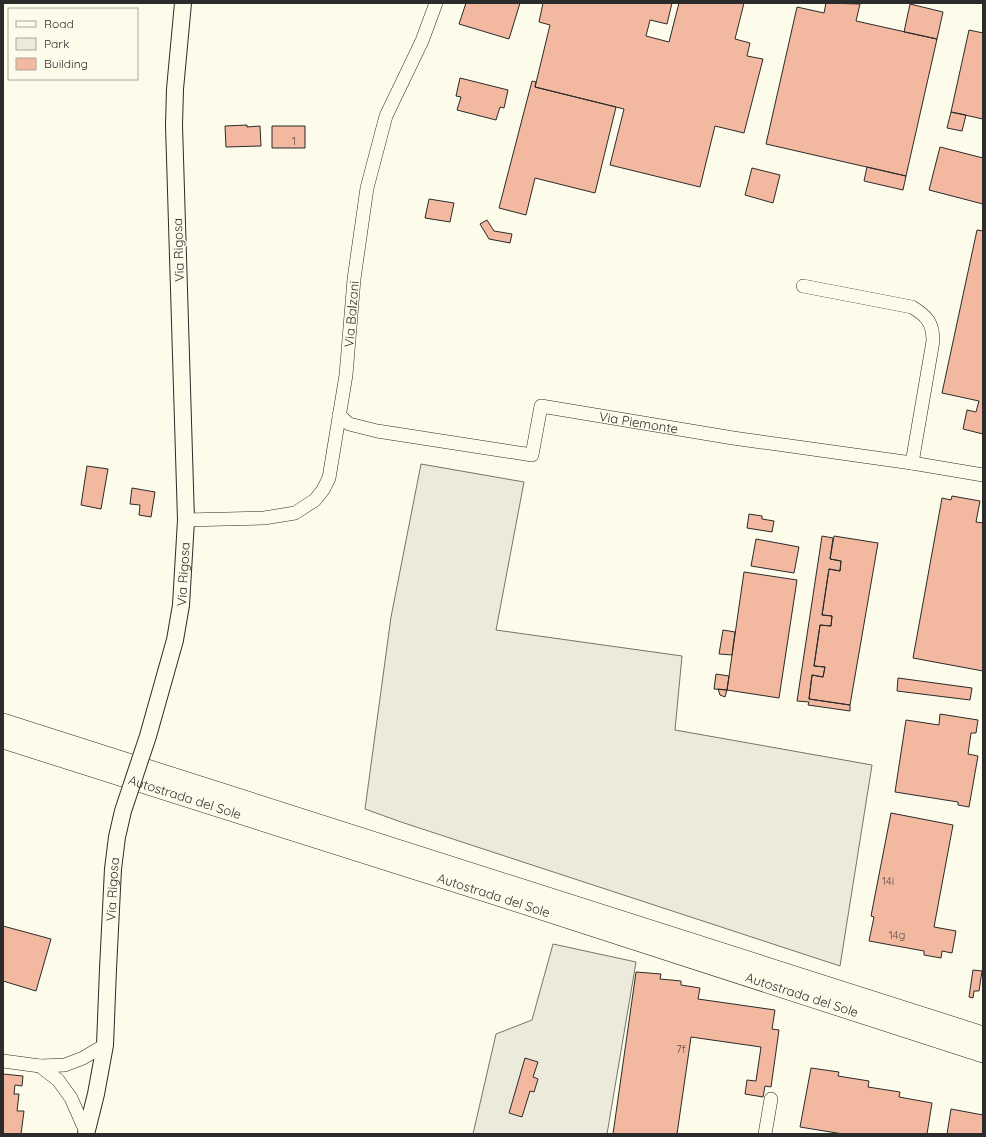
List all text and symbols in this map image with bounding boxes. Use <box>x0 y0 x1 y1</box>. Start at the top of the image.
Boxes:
legend <box>8 8 138 80</box>
text: Road <box>44 16 74 31</box>
text: Park <box>44 36 69 51</box>
text: Building <box>44 56 88 71</box>
house number: 1 <box>292 134 296 148</box>
street label: Via Rigosa <box>169 218 187 282</box>
street label: Via Balzani <box>340 280 362 348</box>
street label: Via Piemonte <box>598 408 679 437</box>
street label: Via Rigosa <box>173 542 193 607</box>
street label: Autostrada del Sole <box>127 771 244 822</box>
street label: Via Rigosa <box>102 856 122 922</box>
street label: Autostrada del Sole <box>435 869 552 920</box>
house number: 14i <box>882 874 894 888</box>
house number: 14g <box>889 928 905 942</box>
street label: Autostrada del Sole <box>744 969 861 1020</box>
house number: 7f <box>676 1042 686 1056</box>

